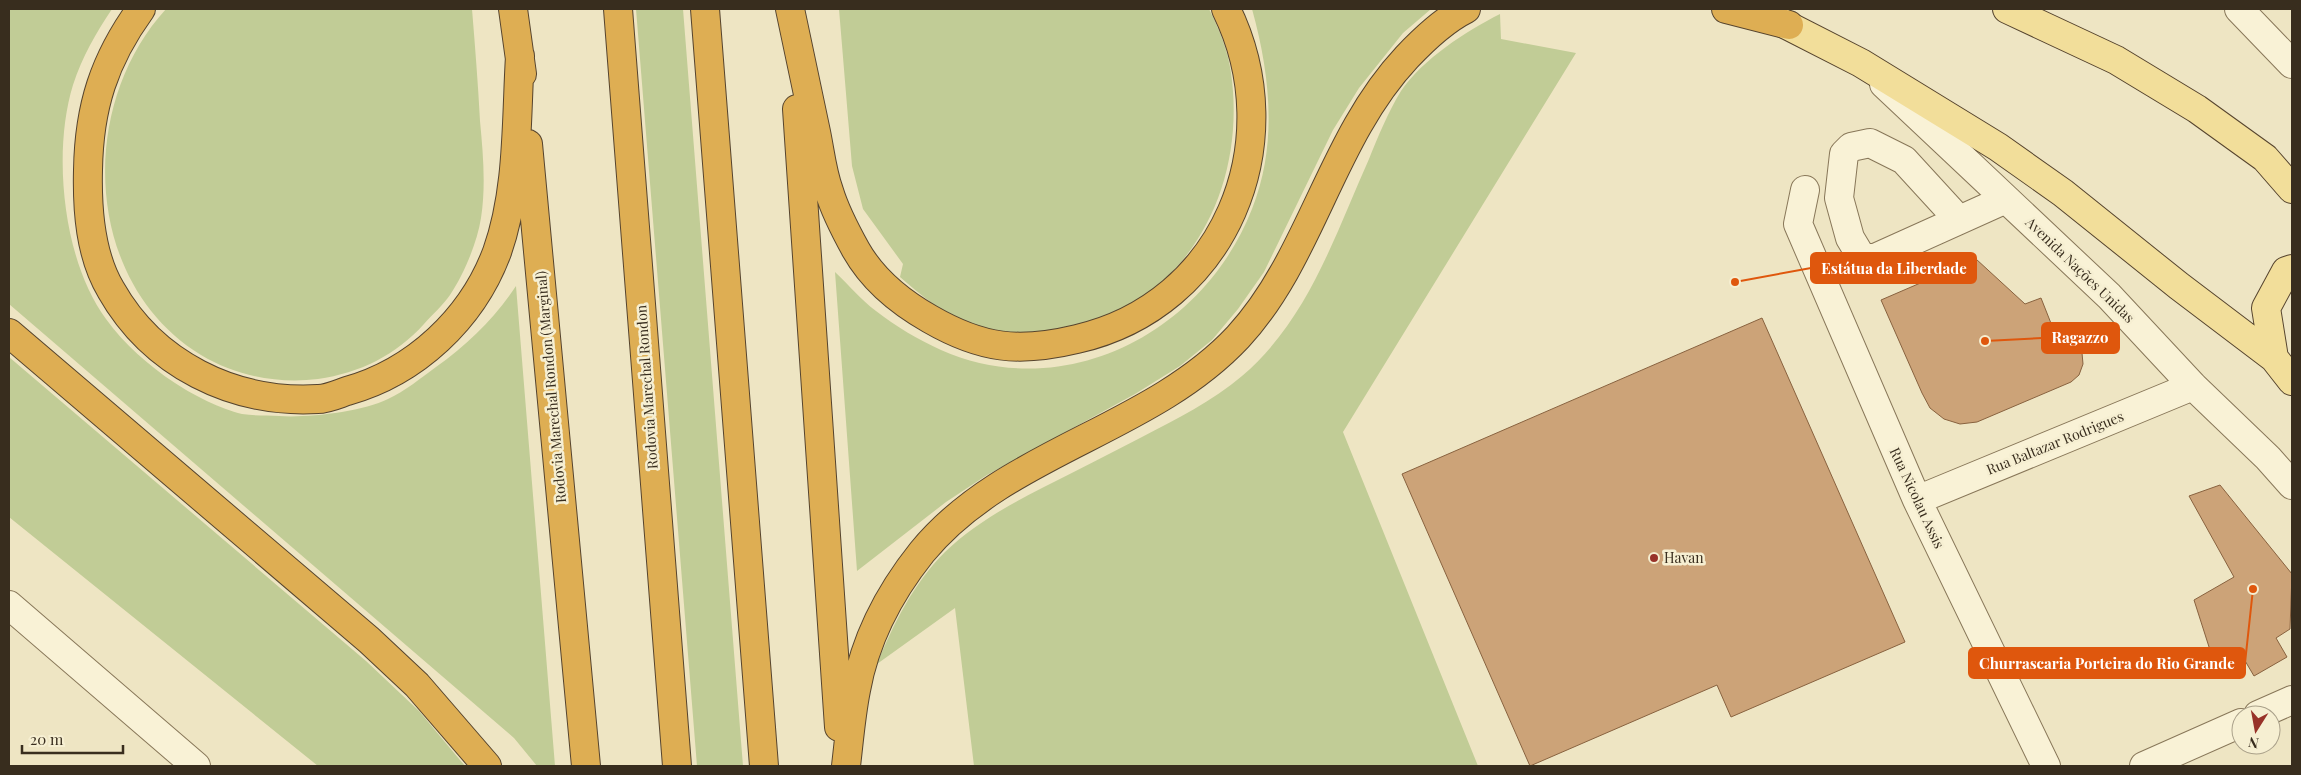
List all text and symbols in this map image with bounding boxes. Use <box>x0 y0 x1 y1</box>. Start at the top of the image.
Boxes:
street label: Avenida Nações Unidas <box>2021 212 2139 327</box>
callout: Estátua da Liberdade <box>1811 253 1976 283</box>
text: Estátua da Liberdade <box>1821 258 1967 278</box>
street label: Rodovia Marechal Rondon (Marginal) <box>531 270 570 504</box>
street label: Rodovia Marechal Rondon <box>631 304 662 470</box>
callout: Ragazzo <box>2042 323 2119 353</box>
text: Ragazzo <box>2052 327 2108 347</box>
street label: Rua Baltazar Rodrigues <box>1983 406 2126 479</box>
street label: Rua Nicolau Assis <box>1886 444 1949 551</box>
place label: Havan <box>1664 548 1704 567</box>
marker: Havan <box>1648 552 1660 564</box>
callout: Churrascaria Porteira do Rio Grande <box>1969 648 2245 678</box>
text: Churrascaria Porteira do Rio Grande <box>1979 653 2235 673</box>
north arrow <box>2231 705 2281 755</box>
scale bar <box>22 722 124 754</box>
text: 20 m <box>30 729 64 749</box>
text: N <box>2247 733 2260 754</box>

